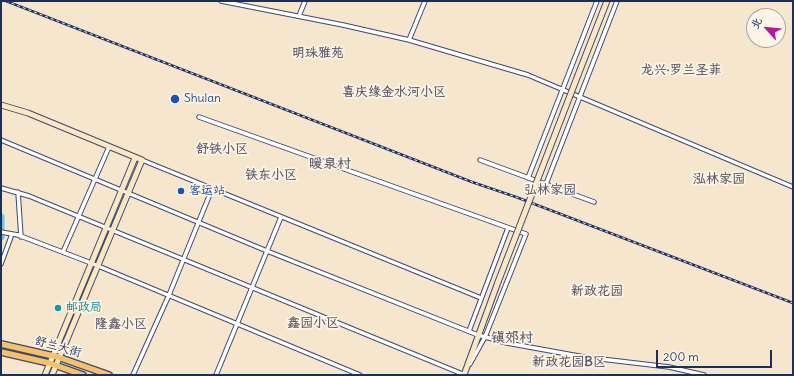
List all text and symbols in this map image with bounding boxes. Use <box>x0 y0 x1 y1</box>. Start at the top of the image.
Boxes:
north arrow <box>746 8 786 48</box>
text: 北 <box>747 15 765 31</box>
district label: 明珠雅苑 <box>292 45 344 61</box>
district label: 龙兴·罗兰圣菲 <box>641 62 721 78</box>
district label: 喜庆缘金水河小区 <box>342 84 446 100</box>
place label: Shulan <box>184 92 221 106</box>
marker: Shulan <box>169 93 181 105</box>
district label: 舒铁小区 <box>196 141 248 157</box>
district label: 暖泉村 <box>309 156 351 172</box>
district label: 铁东小区 <box>245 167 297 183</box>
district label: 泓林家园 <box>693 171 745 187</box>
district label: 弘林家园 <box>524 182 576 198</box>
place label: 客运站 <box>189 184 225 198</box>
marker: 客运站 <box>176 186 186 196</box>
district label: 新政花园 <box>571 283 623 299</box>
place label: 邮政局 <box>66 301 102 315</box>
marker: 邮政局 <box>53 303 63 313</box>
district label: 鑫园小区 <box>287 315 339 331</box>
district label: 隆鑫小区 <box>95 316 147 332</box>
district label: 镇郊村 <box>491 330 533 346</box>
street label: 舒兰大街 <box>33 333 83 361</box>
scale bar <box>658 342 774 368</box>
text: 200 m <box>663 349 699 364</box>
district label: 新政花园B区 <box>532 354 606 370</box>

